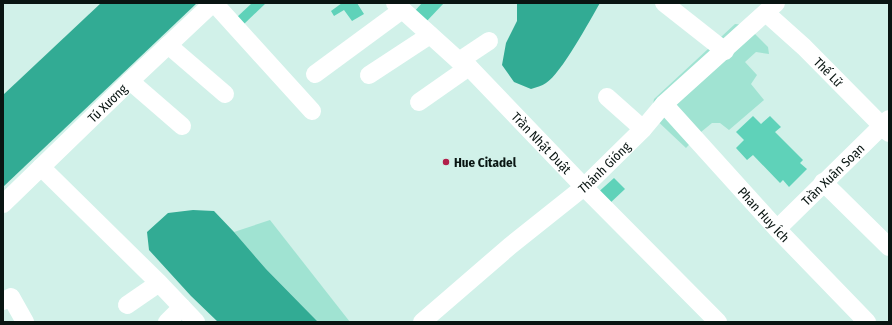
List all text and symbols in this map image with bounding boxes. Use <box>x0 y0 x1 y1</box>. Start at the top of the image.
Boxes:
street label: Thế Lữ <box>811 54 847 90</box>
street label: Tú Xương <box>84 80 130 125</box>
street label: Trần Nhật Duật <box>509 109 575 177</box>
street label: Thánh Gióng <box>575 138 634 196</box>
street label: Trần Xuân Soạn <box>798 140 867 208</box>
place label: Hue Citadel <box>454 155 517 170</box>
marker: Hue Citadel <box>441 157 451 167</box>
street label: Phan Huy Ích <box>735 184 793 245</box>

